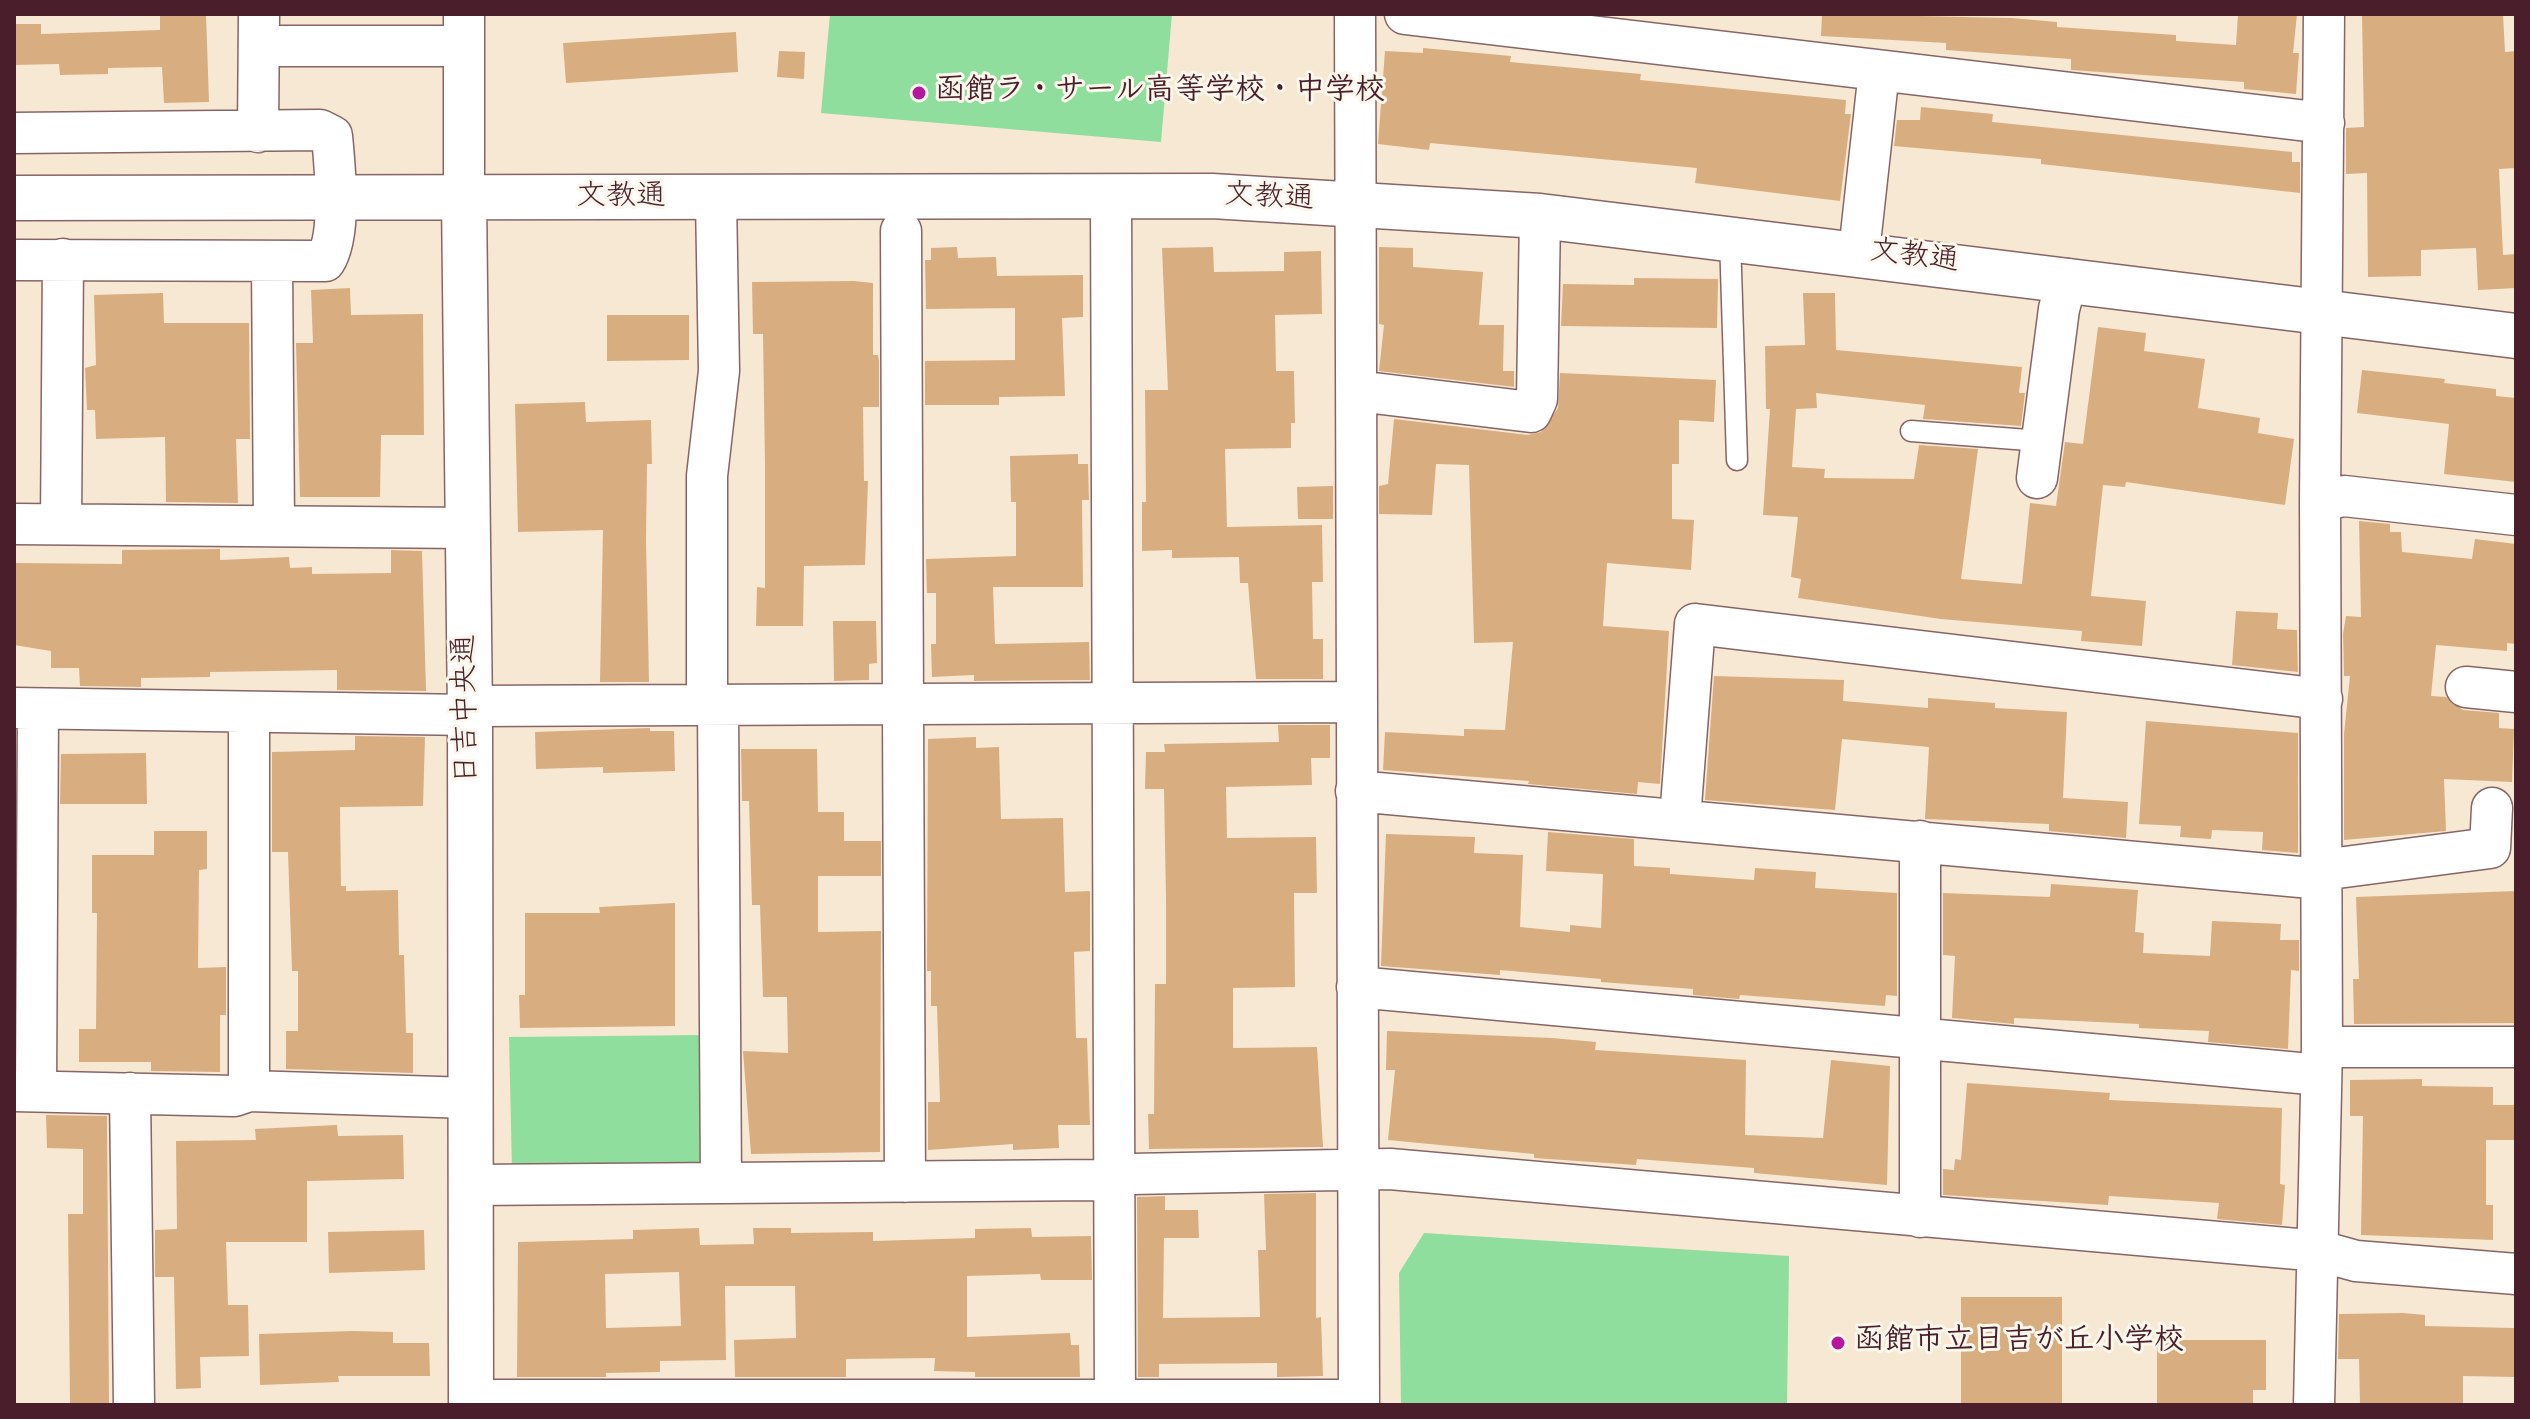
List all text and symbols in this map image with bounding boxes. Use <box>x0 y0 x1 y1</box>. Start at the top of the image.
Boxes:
place label: 函館ラ・サール高等学校・中学校 <box>935 75 1385 111</box>
marker: 函館ラ・サール高等学校・中学校 <box>910 84 928 102</box>
street label: 文教通 <box>1223 180 1315 220</box>
street label: 文教通 <box>576 181 666 217</box>
street label: 文教通 <box>1867 236 1961 282</box>
street label: 日吉中央通 <box>450 634 488 784</box>
place label: 函館市立日吉が丘小学校 <box>1854 1325 2184 1361</box>
marker: 函館市立日吉が丘小学校 <box>1829 1334 1847 1352</box>

